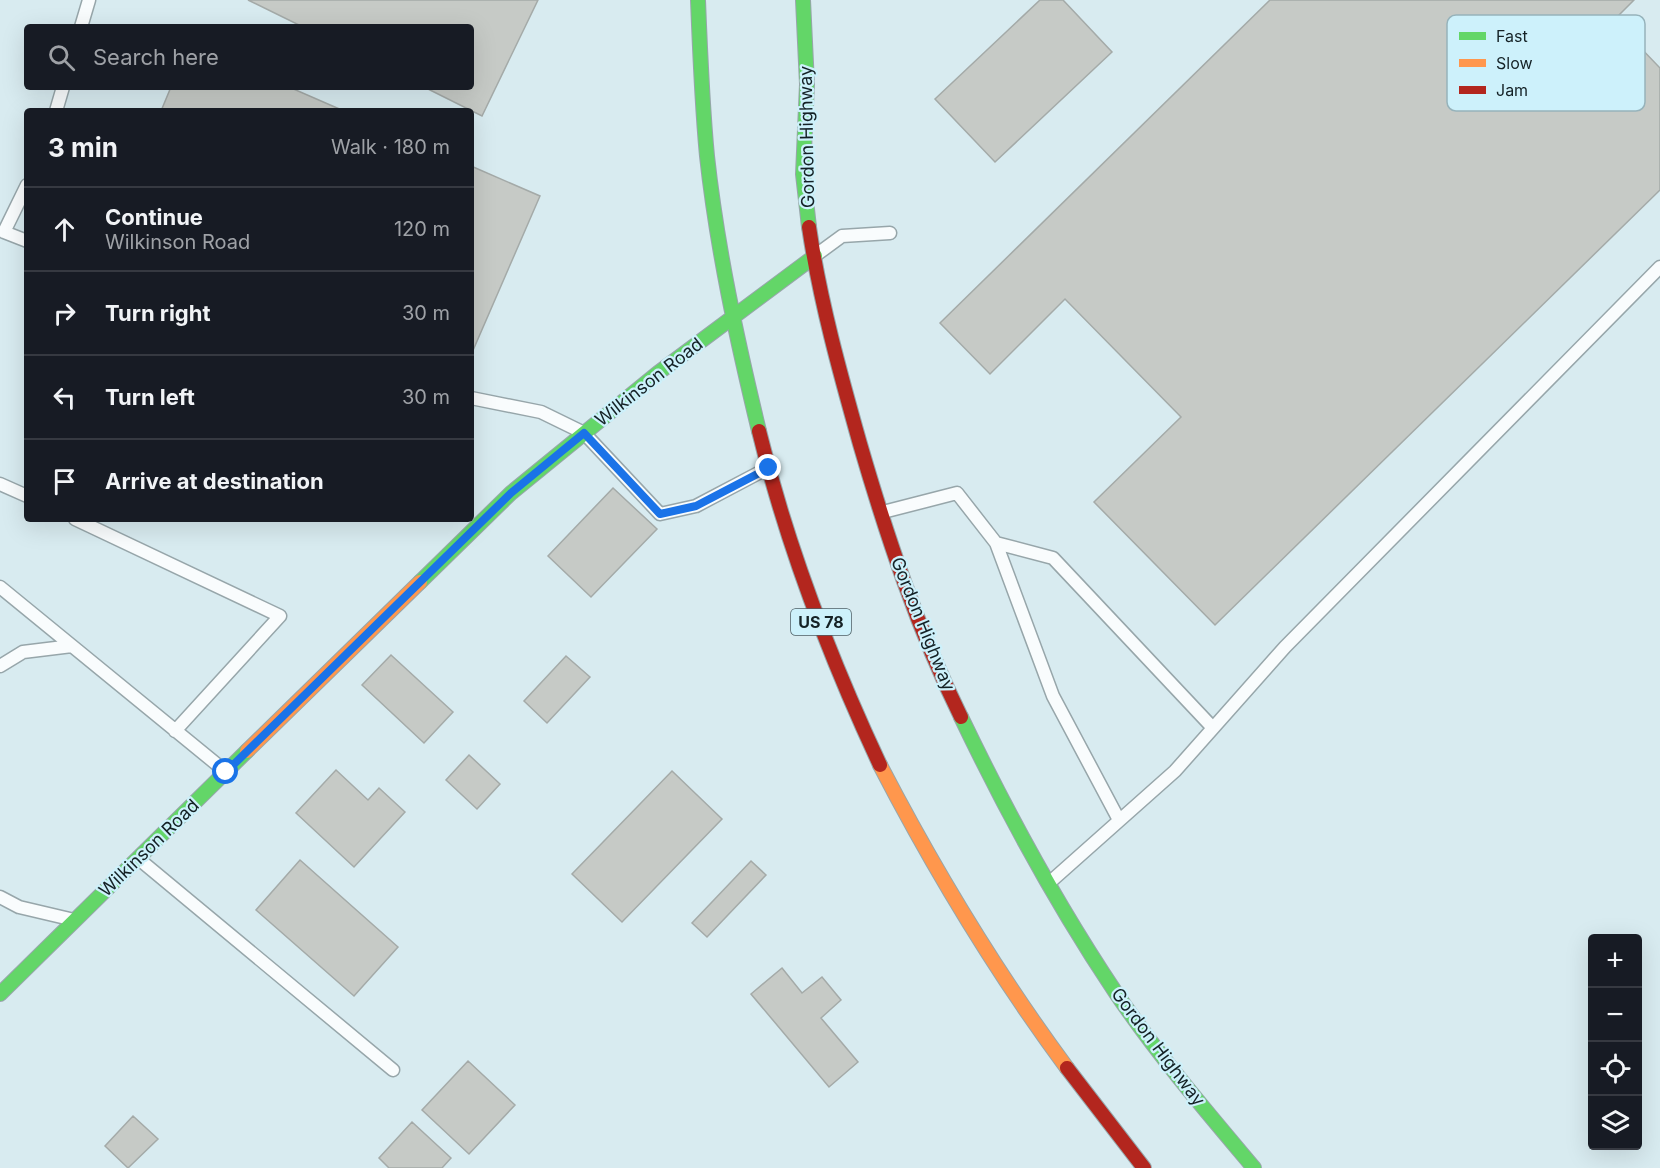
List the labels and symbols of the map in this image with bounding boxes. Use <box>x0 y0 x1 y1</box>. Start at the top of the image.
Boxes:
legend <box>1447 15 1645 111</box>
text: Fast <box>1496 26 1528 46</box>
text: Slow <box>1496 53 1533 73</box>
street label: Gordon Highway <box>795 66 818 208</box>
text: Jam <box>1496 80 1528 100</box>
street label: Wilkinson Road <box>591 333 707 430</box>
route end <box>755 454 781 480</box>
street label: Gordon Highway <box>887 554 960 694</box>
road number: US 78 <box>791 609 851 635</box>
route start <box>212 758 238 784</box>
street label: Wilkinson Road <box>94 795 203 901</box>
street label: Gordon Highway <box>1107 984 1210 1110</box>

